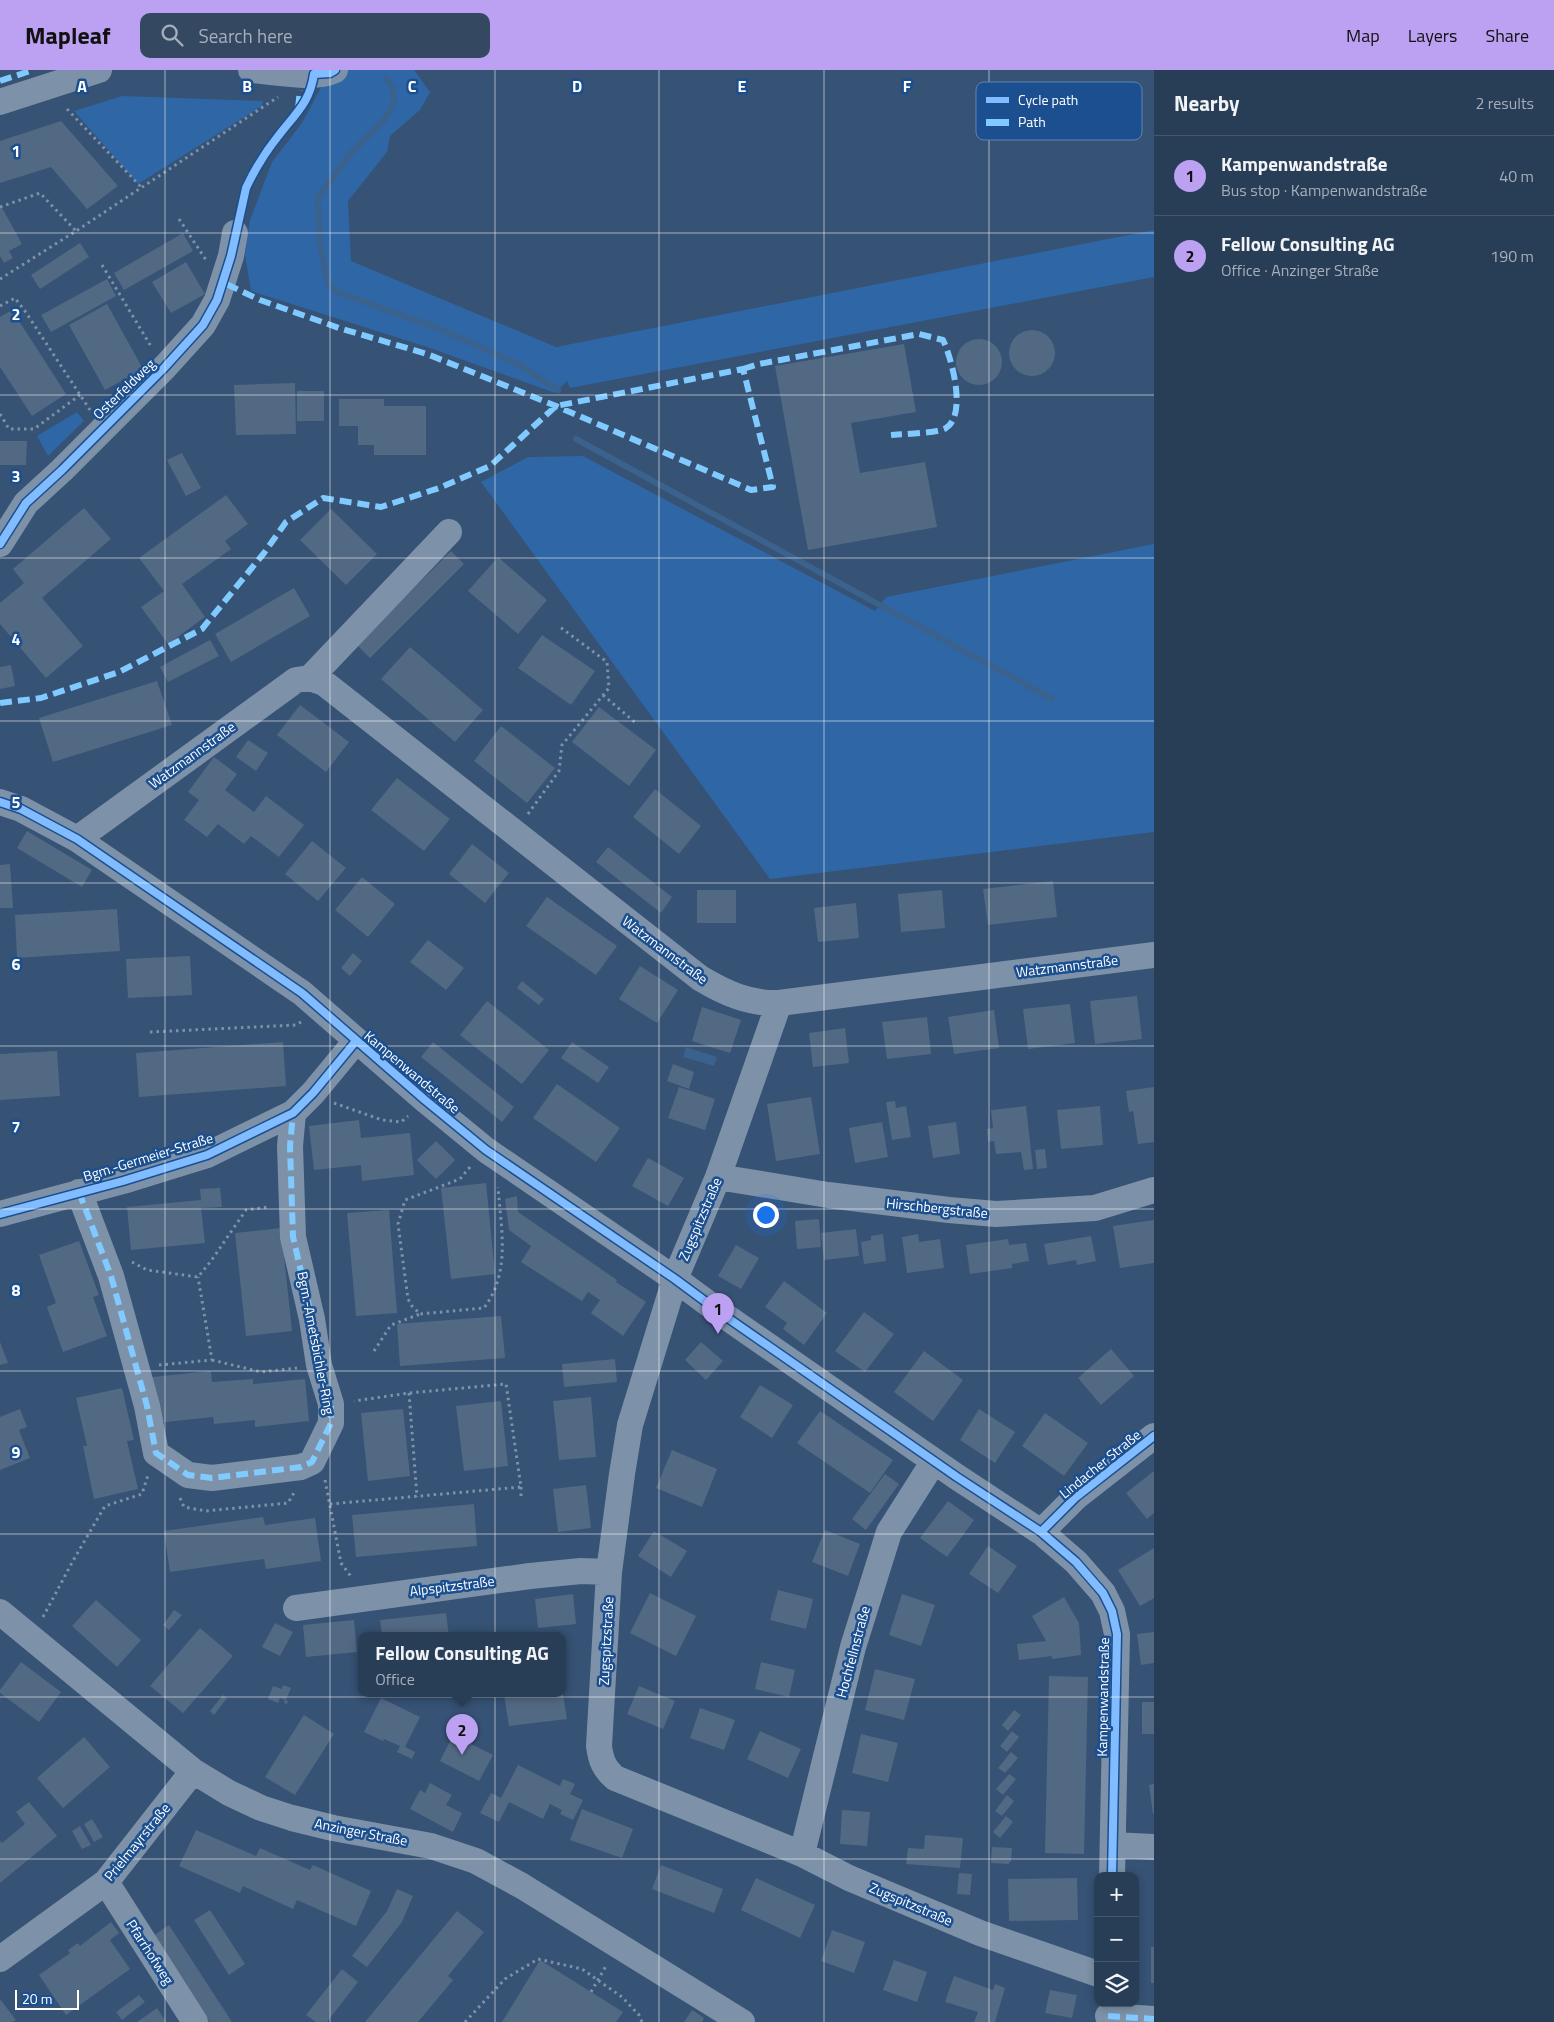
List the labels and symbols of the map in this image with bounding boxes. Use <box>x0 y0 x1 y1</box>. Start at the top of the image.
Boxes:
text: A <box>77 74 87 98</box>
text: B <box>242 74 252 98</box>
text: C <box>408 74 417 98</box>
text: D <box>572 74 582 98</box>
text: E <box>738 74 747 98</box>
text: F <box>903 74 912 98</box>
legend <box>976 82 1142 140</box>
text: Cycle path <box>1018 89 1078 110</box>
text: Path <box>1018 111 1046 132</box>
text: 1 <box>12 139 20 163</box>
text: 2 <box>12 302 20 326</box>
street label: Osterfeldweg <box>88 353 160 424</box>
text: 3 <box>12 464 20 488</box>
text: 4 <box>12 627 21 651</box>
street label: Watzmannstraße <box>144 716 239 793</box>
text: 5 <box>12 790 21 814</box>
street label: Watzmannstraße <box>618 910 713 989</box>
street label: Watzmannstraße <box>1015 949 1119 982</box>
text: 6 <box>12 952 21 976</box>
street label: Kampenwandstraße <box>360 1025 465 1118</box>
text: 7 <box>12 1115 20 1139</box>
street label: Bgm.-Germeier-Straße <box>80 1127 215 1186</box>
street label: Zugspitzstraße <box>673 1174 727 1264</box>
street label: Hirschbergstraße <box>885 1192 989 1223</box>
your location <box>753 1202 779 1228</box>
street label: Bgm.-Ametsbichler-Ring <box>292 1269 341 1416</box>
text: 8 <box>12 1278 21 1302</box>
pin: 1 <box>702 1293 734 1334</box>
street label: Lindacher Straße <box>1054 1424 1145 1503</box>
text: 9 <box>12 1440 21 1464</box>
street label: Alpspitzstraße <box>408 1570 496 1601</box>
street label: Zugspitzstraße <box>593 1596 618 1686</box>
street label: Hochfellnstraße <box>830 1604 875 1700</box>
street label: Kampenwandstraße <box>1091 1637 1114 1757</box>
pin: 2 <box>446 1714 478 1755</box>
street label: Prielmayrstraße <box>99 1798 175 1885</box>
street label: Anzinger Straße <box>313 1812 409 1851</box>
street label: Zugspitzstraße <box>866 1877 956 1931</box>
street label: Pfarrhofweg <box>121 1915 179 1988</box>
scale bar <box>15 1987 79 2010</box>

